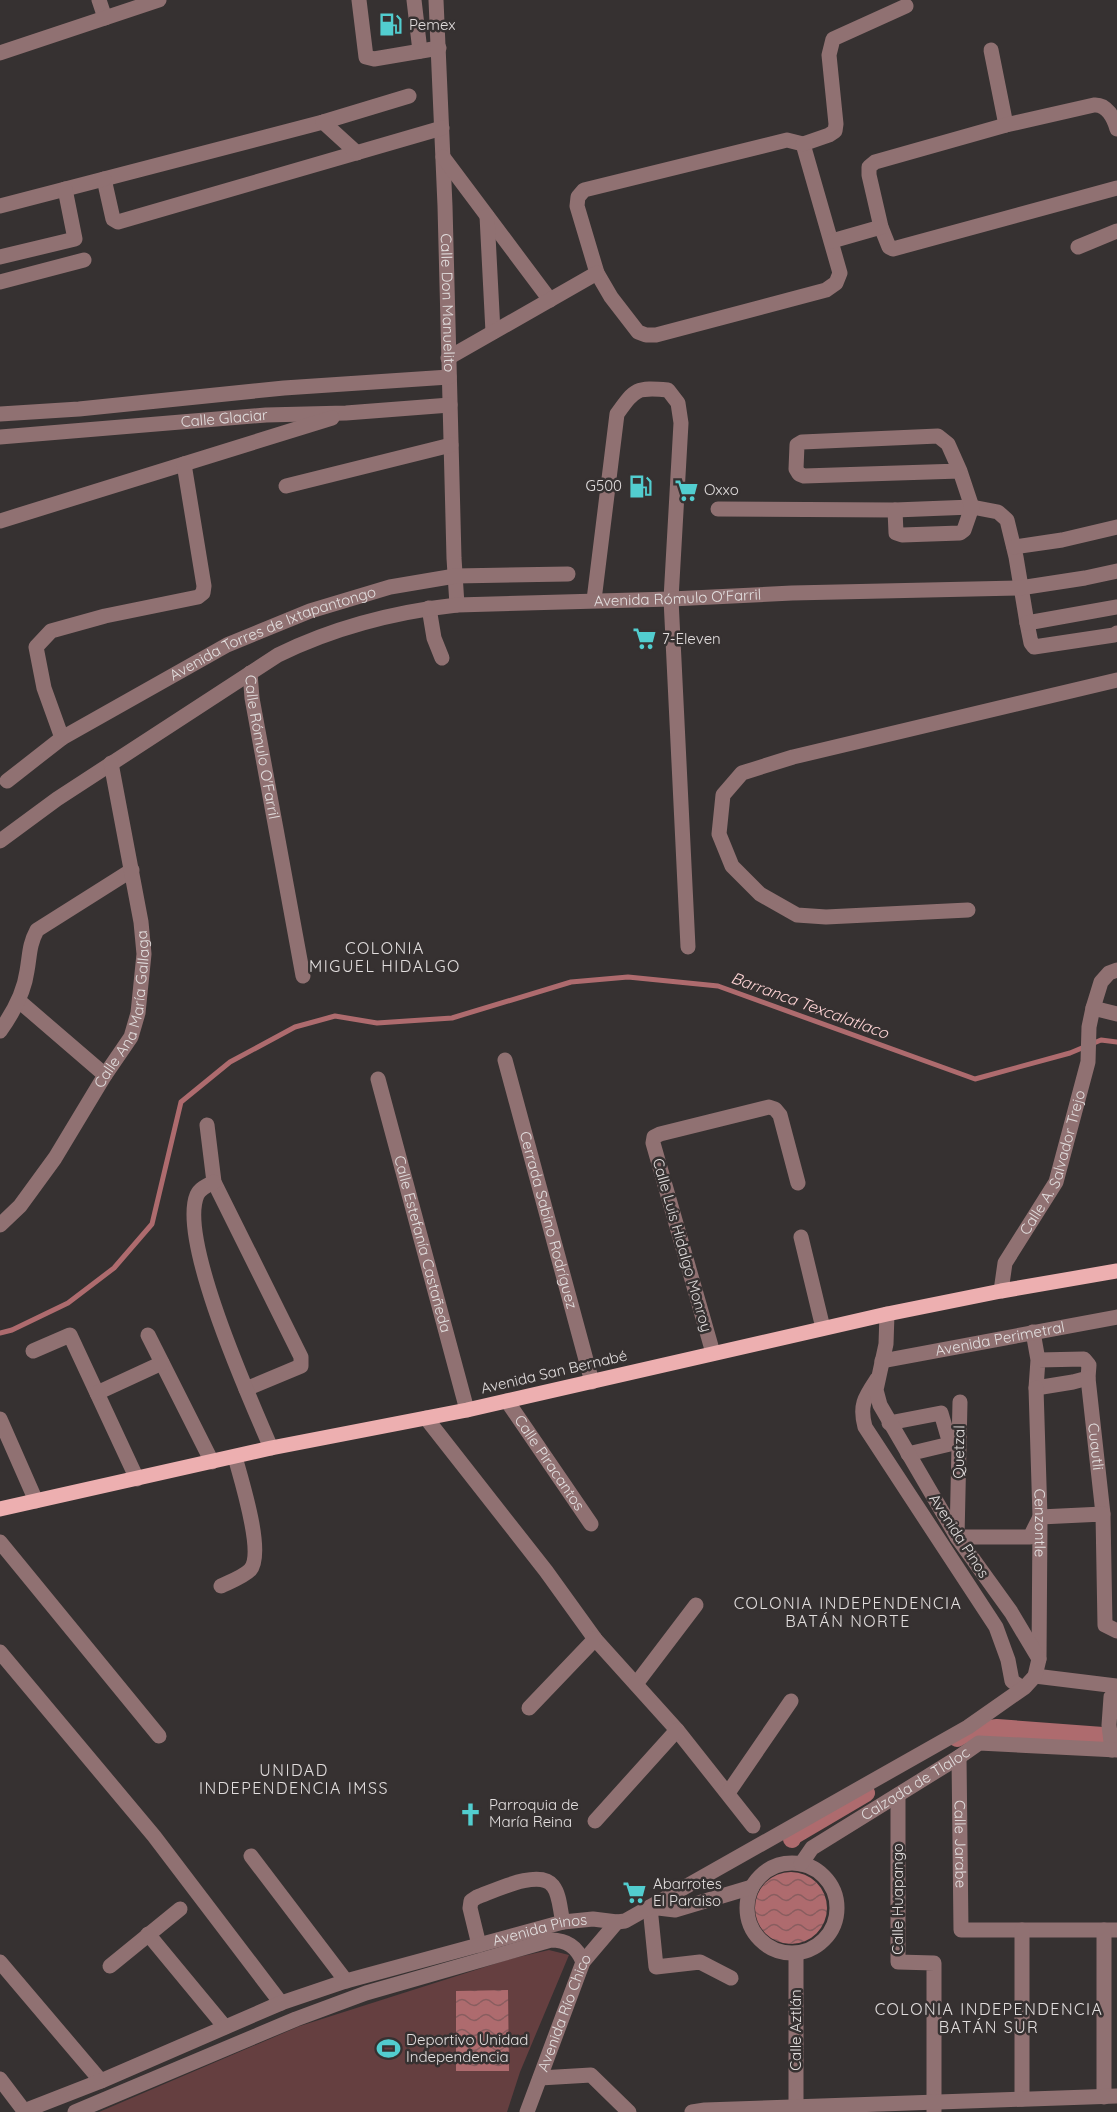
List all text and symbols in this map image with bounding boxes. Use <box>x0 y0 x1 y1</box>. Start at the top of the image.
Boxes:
fuel station icon: Pemex <box>378 12 404 38</box>
place label: Pemex <box>409 15 456 34</box>
street label: Calle Don Manuelito <box>437 233 459 372</box>
street label: Calle Glaciar <box>180 405 269 431</box>
fuel station icon: G500 <box>627 473 653 499</box>
place label: G500 <box>586 476 622 495</box>
supermarket icon: Oxxo <box>673 477 699 503</box>
place label: Oxxo <box>704 480 739 499</box>
street label: Avenida Torres de Ixtapantongo <box>166 582 378 684</box>
street label: Avenida Rómulo O'Farril <box>593 585 762 610</box>
supermarket icon: 7-Eleven <box>631 626 657 652</box>
place label: 7-Eleven <box>662 629 721 648</box>
street label: Calle Rómulo O'Farril <box>241 674 284 821</box>
street label: Calle Ana María Gallaga <box>89 930 153 1091</box>
district label: COLONIA MIGUEL HIDALGO <box>309 938 461 976</box>
water label: Barranca Texcalatlaco <box>729 967 893 1043</box>
street label: Calle A. Salvador Trejo <box>1015 1088 1089 1238</box>
street label: Cerrada Sabino Rodríguez <box>516 1129 582 1311</box>
street label: Calle Estefanía Castañeda <box>390 1153 456 1335</box>
street label: Calle Luis Hidalgo Monroy <box>649 1156 716 1334</box>
street label: Avenida Perimetral <box>933 1317 1066 1360</box>
street label: Avenida San Bernabé <box>479 1345 629 1398</box>
street label: Calle Piracantos <box>510 1411 589 1514</box>
street label: Cuautli <box>1084 1422 1108 1471</box>
street label: Quetzal <box>949 1425 968 1479</box>
street label: Cenzontle <box>1030 1488 1050 1557</box>
street label: Avenida Pinos <box>925 1490 994 1581</box>
district label: COLONIA INDEPENDENCIA BATÁN NORTE <box>734 1593 962 1631</box>
street label: Calzada de Tlaloc <box>857 1742 973 1824</box>
district label: UNIDAD INDEPENDENCIA IMSS <box>199 1760 389 1798</box>
place label: Parroquia de María Reina <box>489 1795 579 1831</box>
street label: Calle Jarabe <box>950 1800 971 1888</box>
church icon: Parroquia de María Reina <box>458 1801 484 1827</box>
street label: Calle Huapango <box>888 1843 907 1955</box>
place label: Abarrotes El Paraiso <box>653 1874 722 1910</box>
supermarket icon: Abarrotes El Paraiso <box>622 1880 648 1906</box>
street label: Avenida Pinos <box>490 1910 588 1950</box>
street label: Avenida Río Chico <box>533 1949 595 2074</box>
street label: Calle Aztlán <box>786 1989 805 2071</box>
district label: COLONIA INDEPENDENCIA BATÁN SUR <box>875 1999 1103 2037</box>
place label: Deportivo Unidad Independencia <box>406 2030 528 2066</box>
sports icon: Deportivo Unidad Independencia <box>375 2036 401 2062</box>

